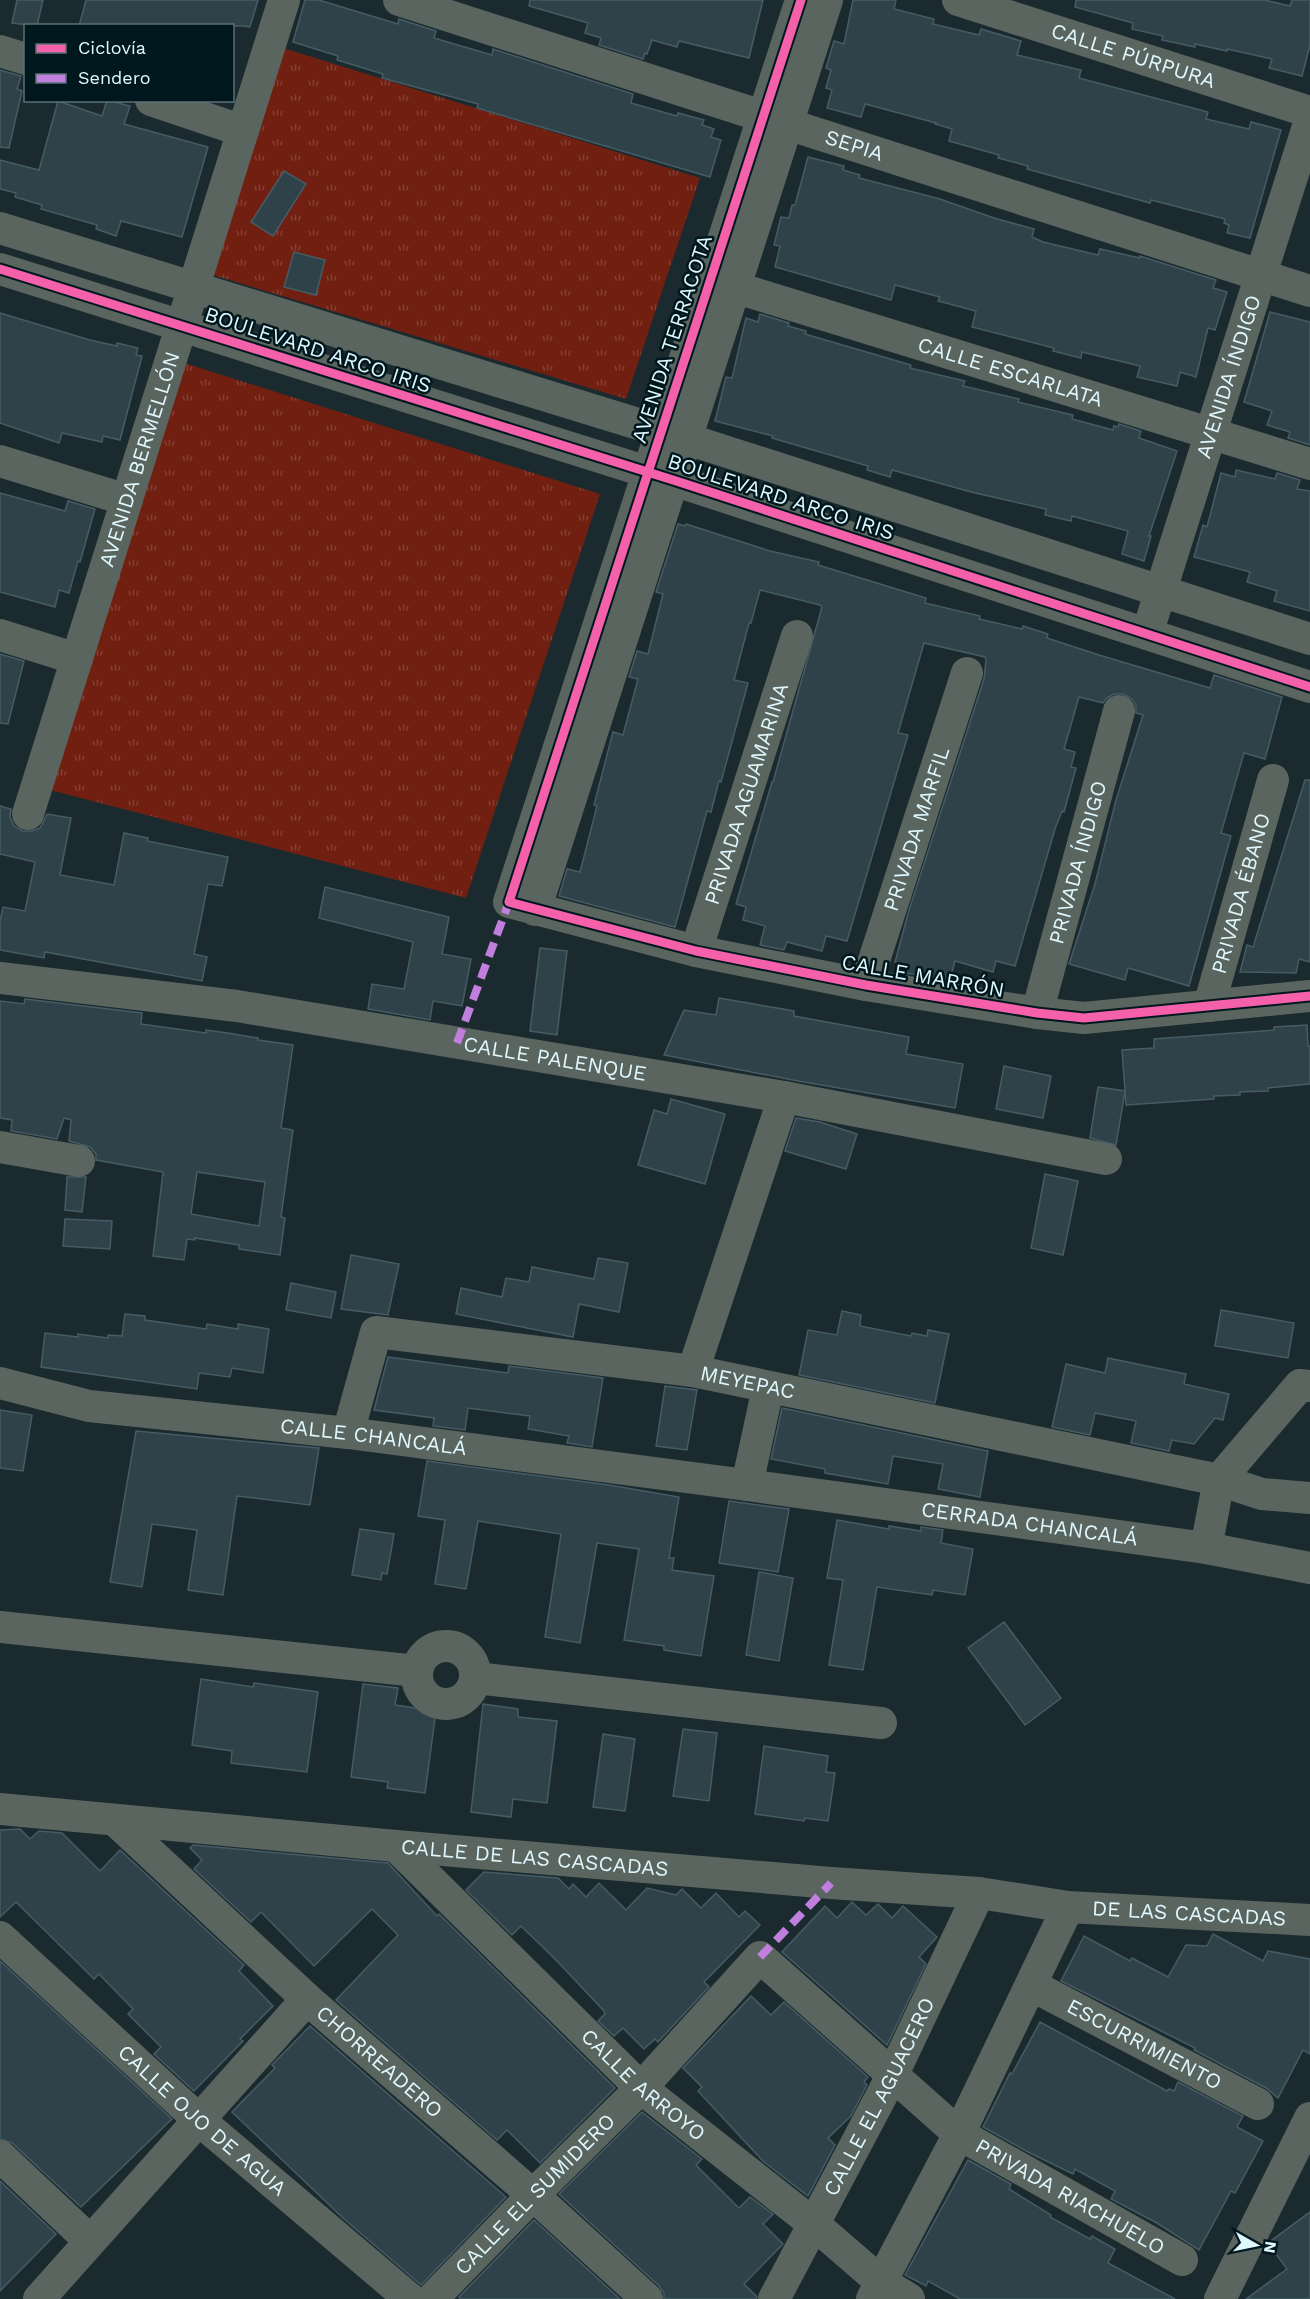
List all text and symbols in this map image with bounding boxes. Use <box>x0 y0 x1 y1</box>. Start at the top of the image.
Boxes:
street label: CALLE PÚRPURA <box>1048 17 1219 93</box>
legend <box>24 24 234 102</box>
text: Ciclovía <box>78 37 146 58</box>
text: Sendero <box>78 67 151 88</box>
street label: SEPIA <box>822 124 887 166</box>
street label: AVENIDA TERRACOTA <box>626 232 717 446</box>
street label: AVENIDA ÍNDIGO <box>1191 292 1266 461</box>
street label: BOULEVARD ARCO IRIS <box>202 301 435 398</box>
street label: CALLE ESCARLATA <box>915 331 1106 412</box>
street label: AVENIDA BERMELLÓN <box>94 348 185 570</box>
street label: BOULEVARD ARCO IRIS <box>665 448 898 545</box>
street label: PRIVADA AGUAMARINA <box>699 680 793 908</box>
street label: PRIVADA MARFIL <box>878 743 954 914</box>
street label: PRIVADA ÍNDIGO <box>1043 778 1111 947</box>
street label: PRIVADA ÉBANO <box>1206 810 1275 977</box>
street label: CALLE MARRÓN <box>840 949 1006 1002</box>
street label: CALLE PALENQUE <box>462 1031 648 1086</box>
street label: MEYEPAC <box>698 1360 797 1404</box>
street label: CALLE CHANCALÁ <box>279 1413 468 1460</box>
street label: CERRADA CHANCALÁ <box>920 1496 1140 1551</box>
street label: CALLE DE LAS CASCADAS <box>400 1833 670 1881</box>
street label: DE LAS CASCADAS <box>1091 1895 1287 1931</box>
street label: CALLE EL AGUACERO <box>818 1993 940 2200</box>
street label: ESCURRIMIENTO <box>1063 1993 1226 2095</box>
street label: CHORREADERO <box>312 2000 448 2123</box>
street label: CALLE ARROYO <box>576 2023 711 2146</box>
street label: CALLE OJO DE AGUA <box>113 2039 292 2201</box>
street label: CALLE EL SUMIDERO <box>449 2108 620 2280</box>
street label: PRIVADA RIACHUELO <box>971 2133 1170 2260</box>
north arrow <box>1226 2215 1286 2275</box>
text: N <box>1260 2240 1281 2255</box>

